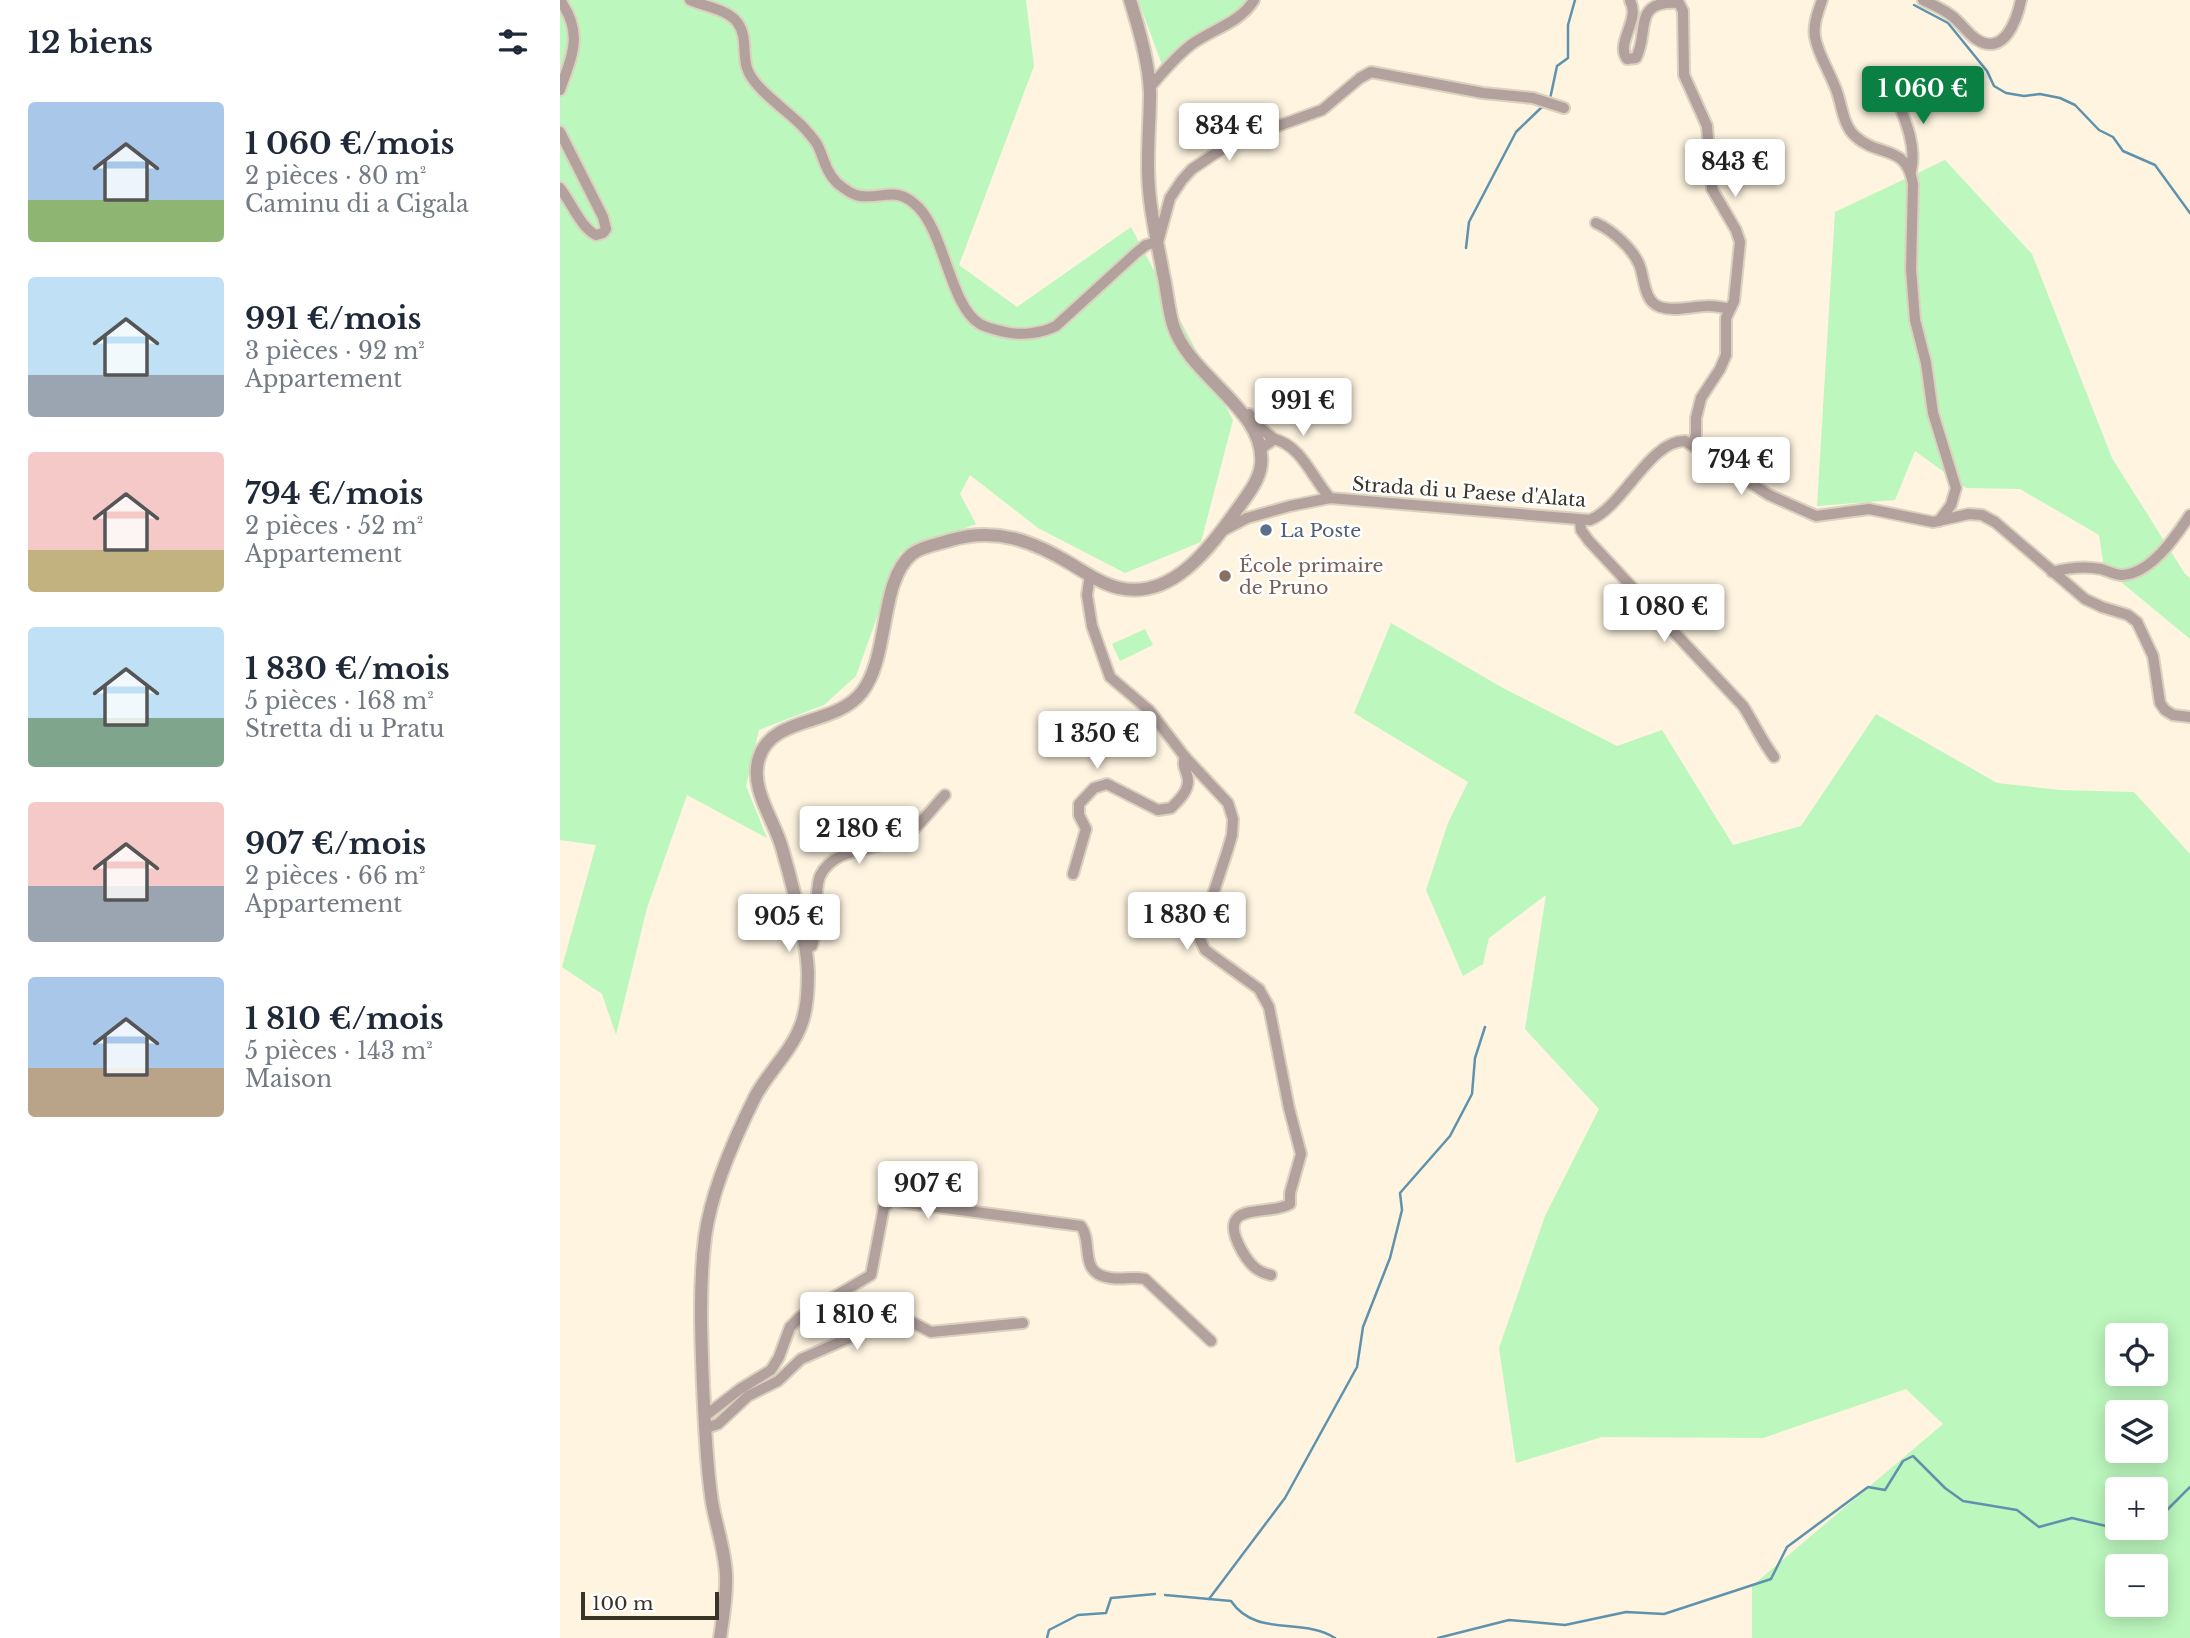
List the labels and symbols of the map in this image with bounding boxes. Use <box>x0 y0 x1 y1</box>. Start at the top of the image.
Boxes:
pin: 1 060 € <box>1858 66 1988 126</box>
pin: 834 € <box>1180 104 1278 163</box>
pin: 843 € <box>1686 140 1784 199</box>
pin: 991 € <box>1254 378 1352 438</box>
pin: 794 € <box>1692 438 1790 497</box>
street label: Strada di u Paese d'Alata <box>1351 472 1587 512</box>
place label: La Poste <box>1280 519 1361 542</box>
marker: La Poste <box>1258 522 1274 538</box>
place label: École primaire de Pruno <box>1239 554 1384 599</box>
marker: École primaire de Pruno <box>1217 568 1233 584</box>
pin: 1 080 € <box>1599 584 1729 644</box>
pin: 1 350 € <box>1032 712 1162 771</box>
pin: 2 180 € <box>794 806 924 866</box>
pin: 1 830 € <box>1122 892 1252 952</box>
pin: 905 € <box>740 894 838 954</box>
pin: 907 € <box>879 1162 977 1221</box>
pin: 1 810 € <box>792 1292 922 1352</box>
scale bar <box>581 1589 719 1621</box>

